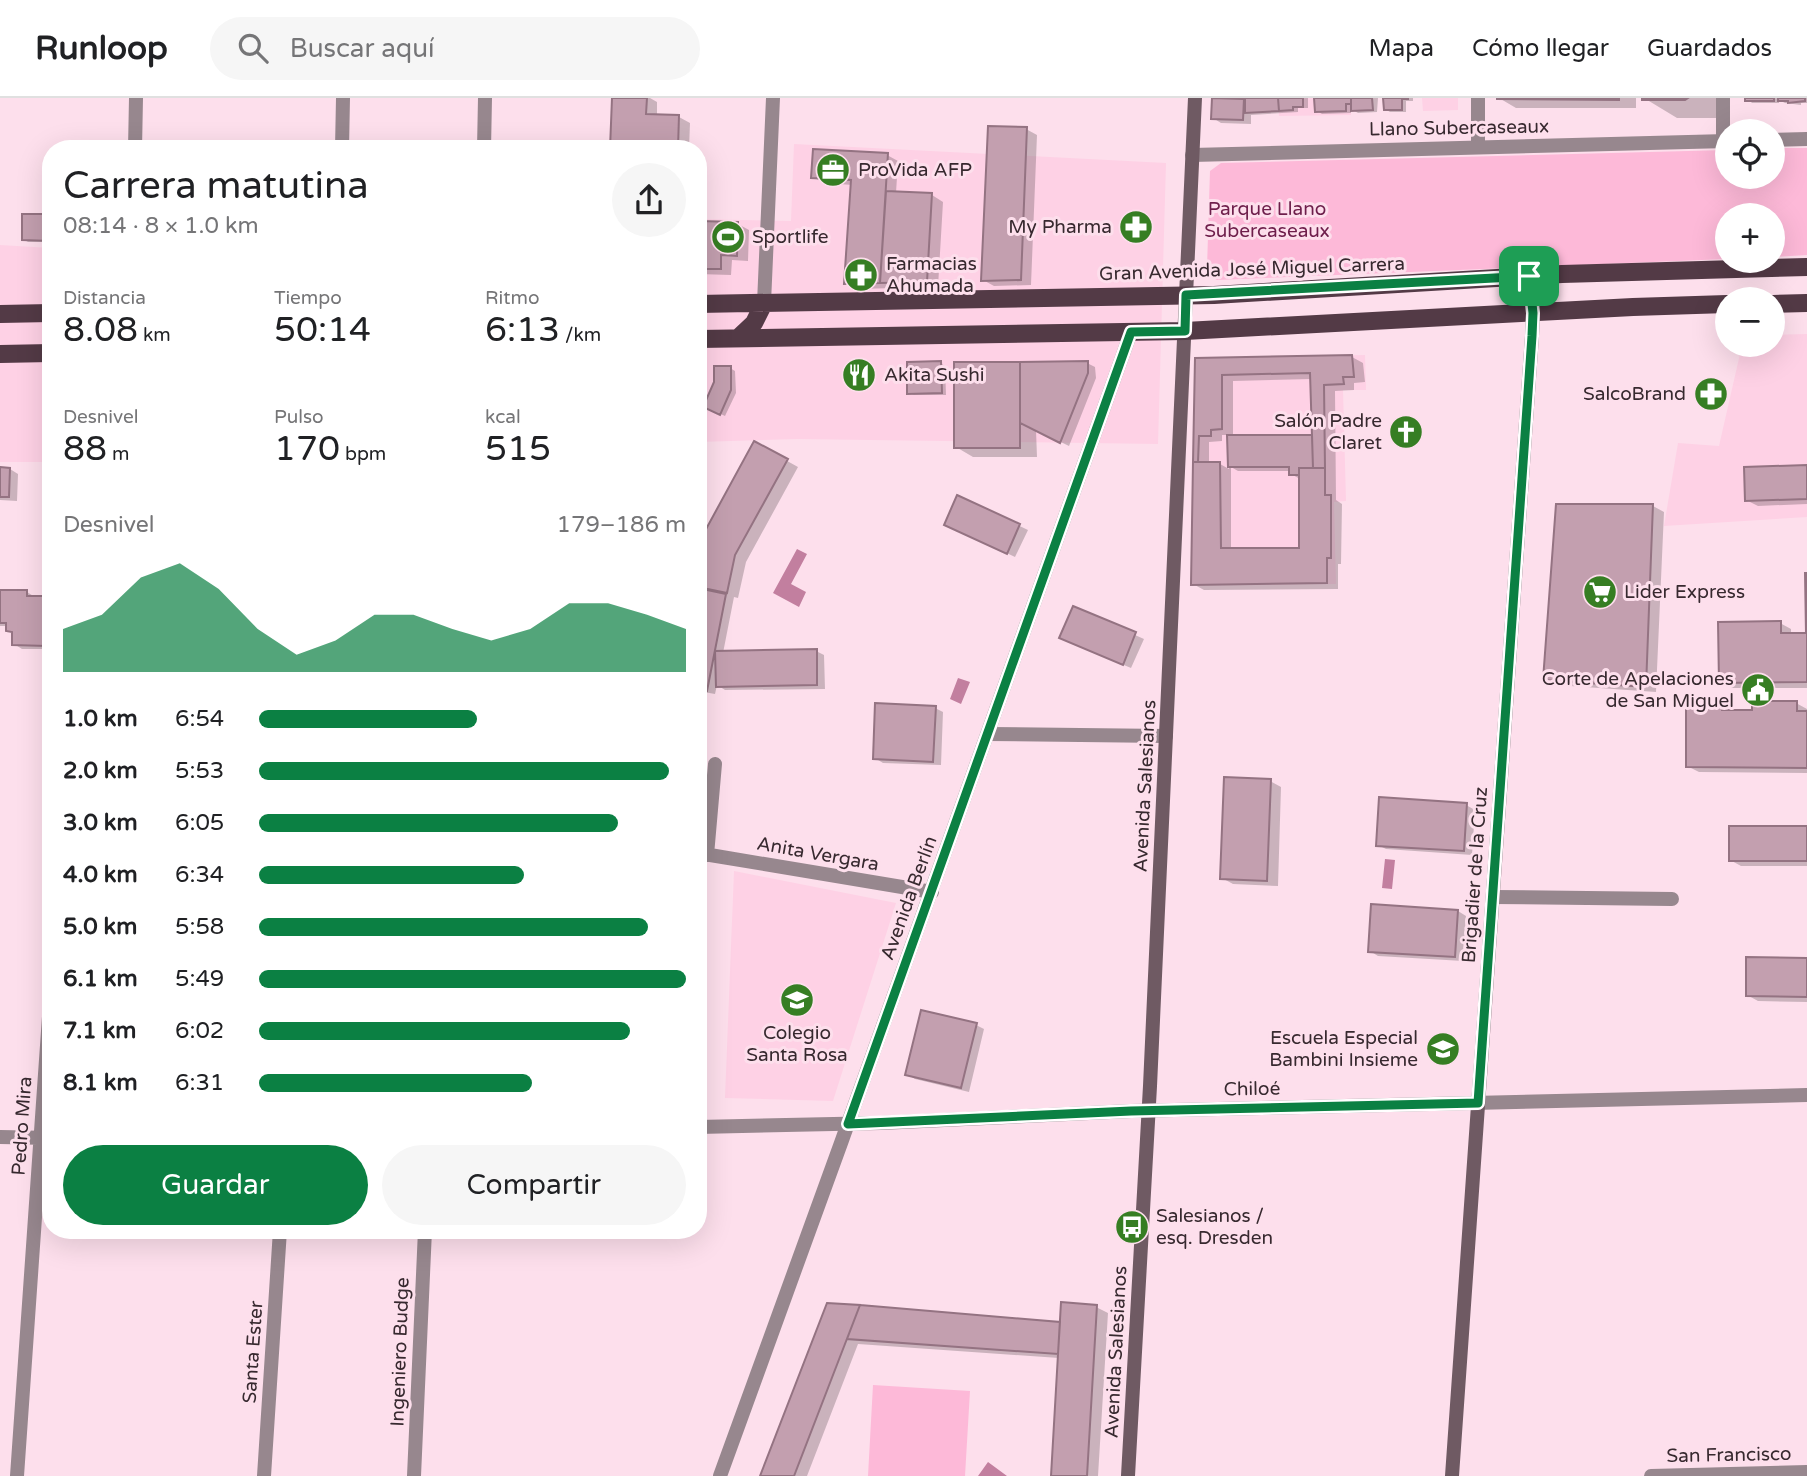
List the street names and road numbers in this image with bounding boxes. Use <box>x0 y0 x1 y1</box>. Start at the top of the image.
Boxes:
street label: Llano Subercaseaux <box>1369 115 1549 141</box>
street label: Gran Avenida José Miguel Carrera <box>1099 253 1405 285</box>
street label: Avenida Salesianos <box>1129 699 1161 873</box>
street label: Brigadier de la Cruz <box>1458 786 1492 964</box>
street label: Anita Vergara <box>755 832 881 876</box>
street label: Avenida Berlín <box>876 833 942 963</box>
street label: Pedro Mira <box>8 1076 36 1176</box>
street label: Chiloé <box>1224 1078 1280 1100</box>
street label: Avenida Salesianos <box>1100 1265 1132 1439</box>
street label: Ingeniero Budge <box>386 1277 414 1427</box>
street label: Santa Ester <box>238 1299 268 1404</box>
street label: San Francisco <box>1666 1443 1792 1467</box>

